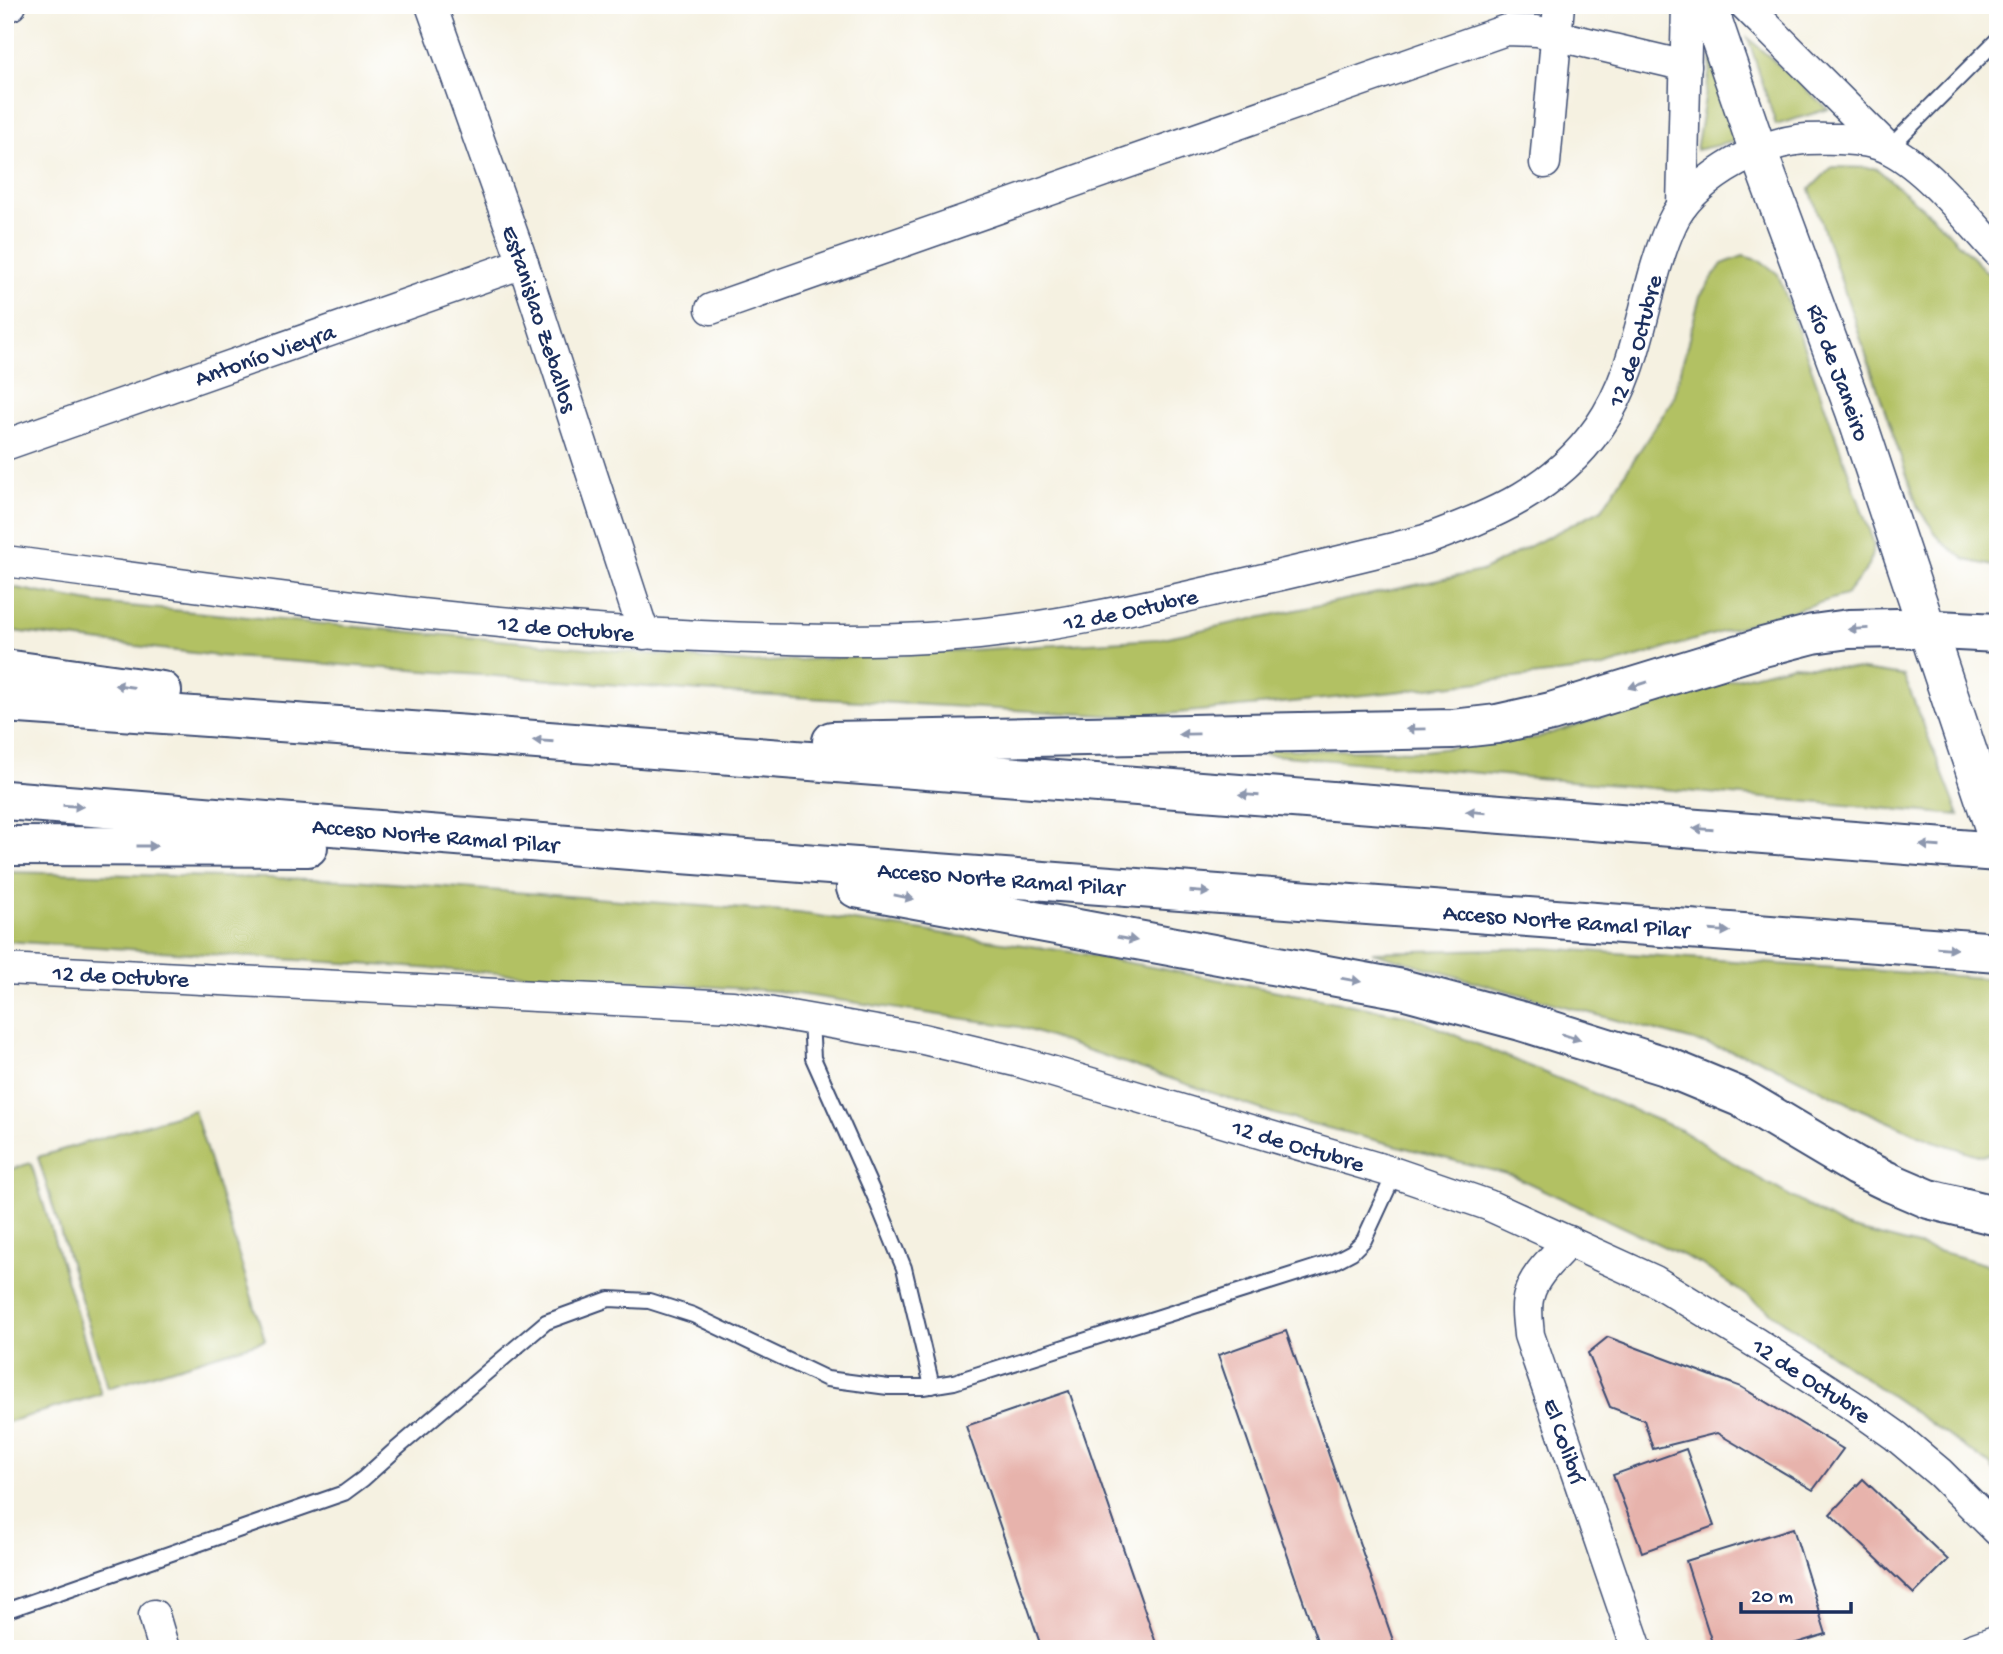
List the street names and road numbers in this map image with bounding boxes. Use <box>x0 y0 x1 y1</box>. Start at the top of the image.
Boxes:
street label: Estanislao Zeballos <box>493 222 582 418</box>
street label: 12 de Octubre <box>1602 272 1671 414</box>
street label: Río de Janeiro <box>1798 301 1874 446</box>
street label: Antonío Vieyra <box>191 319 340 395</box>
street label: 12 de Octubre <box>1060 584 1202 640</box>
street label: 12 de Octubre <box>495 611 635 651</box>
street label: Acceso Norte Ramal Pilar <box>311 814 562 862</box>
street label: Acceso Norte Ramal Pilar <box>876 858 1128 905</box>
street label: Acceso Norte Ramal Pilar <box>1442 900 1693 947</box>
street label: 12 de Octubre <box>51 960 190 996</box>
street label: 12 de Octubre <box>1227 1114 1368 1181</box>
street label: 12 de Octubre <box>1744 1333 1876 1432</box>
street label: El Colibrí <box>1534 1395 1590 1489</box>

